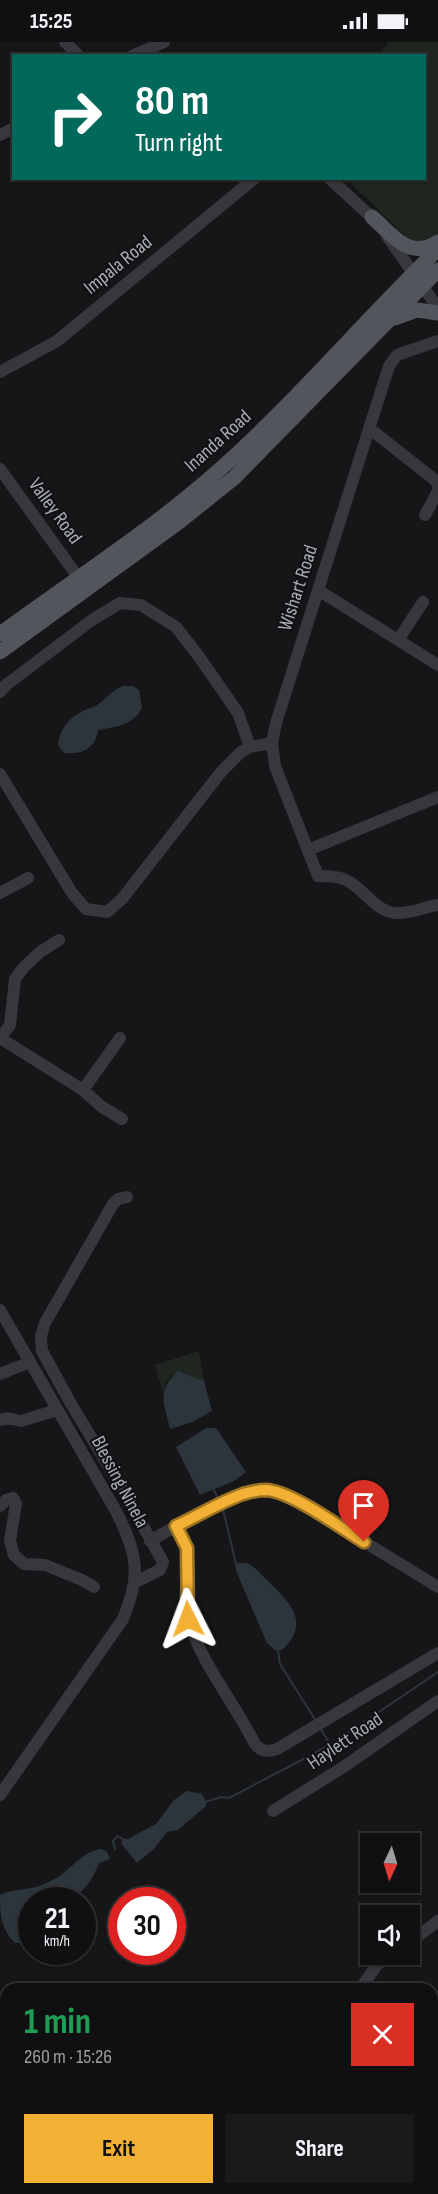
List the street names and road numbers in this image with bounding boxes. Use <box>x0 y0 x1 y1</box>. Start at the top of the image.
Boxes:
street label: Impala Road <box>79 230 157 300</box>
street label: Inanda Road <box>180 405 256 477</box>
street label: Valley Road <box>23 473 87 549</box>
street label: Wishart Road <box>273 542 323 634</box>
street label: Blessing Ninela <box>86 1432 154 1532</box>
street label: Haylett Road <box>303 1707 387 1775</box>

